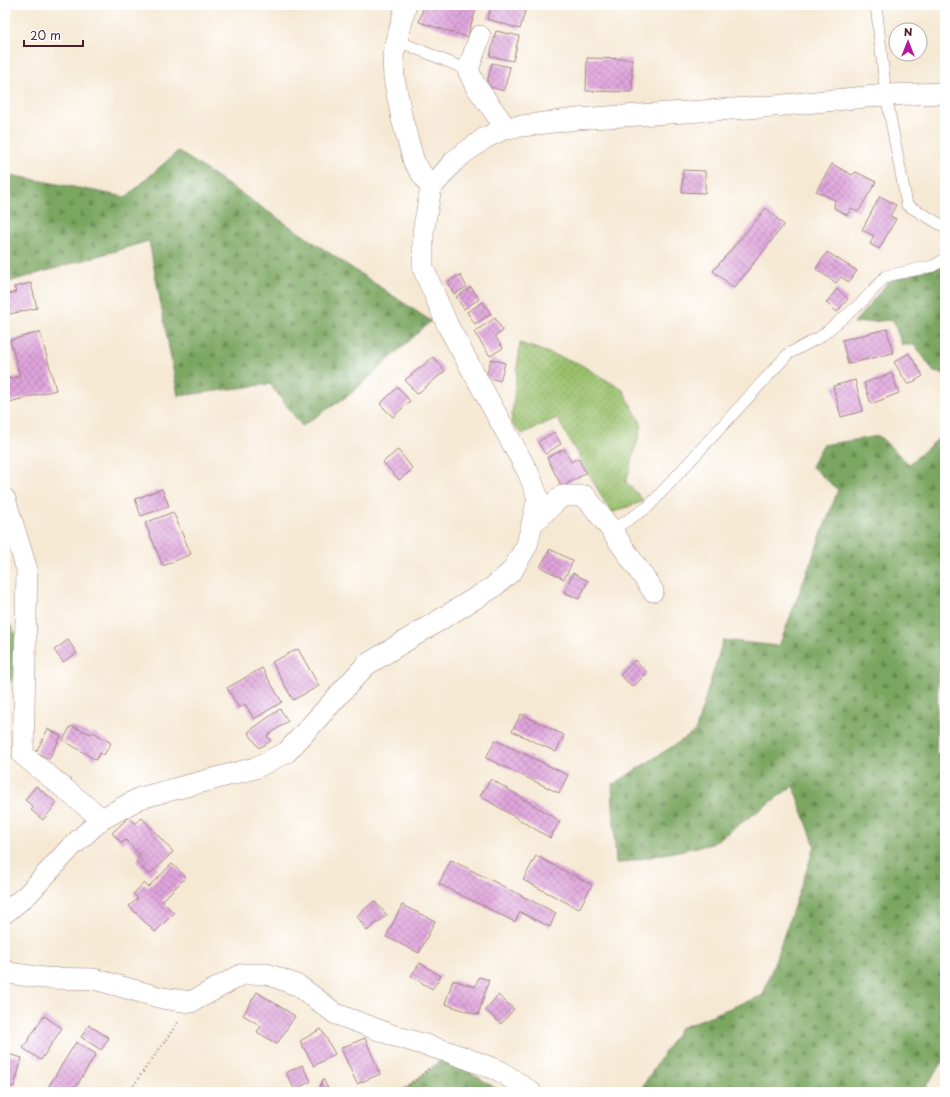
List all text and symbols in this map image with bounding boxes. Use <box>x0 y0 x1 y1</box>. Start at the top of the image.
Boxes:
scale bar <box>24 22 83 48</box>
north arrow <box>888 22 928 62</box>
text: N <box>904 23 913 40</box>
text: 20 m <box>30 26 61 44</box>

